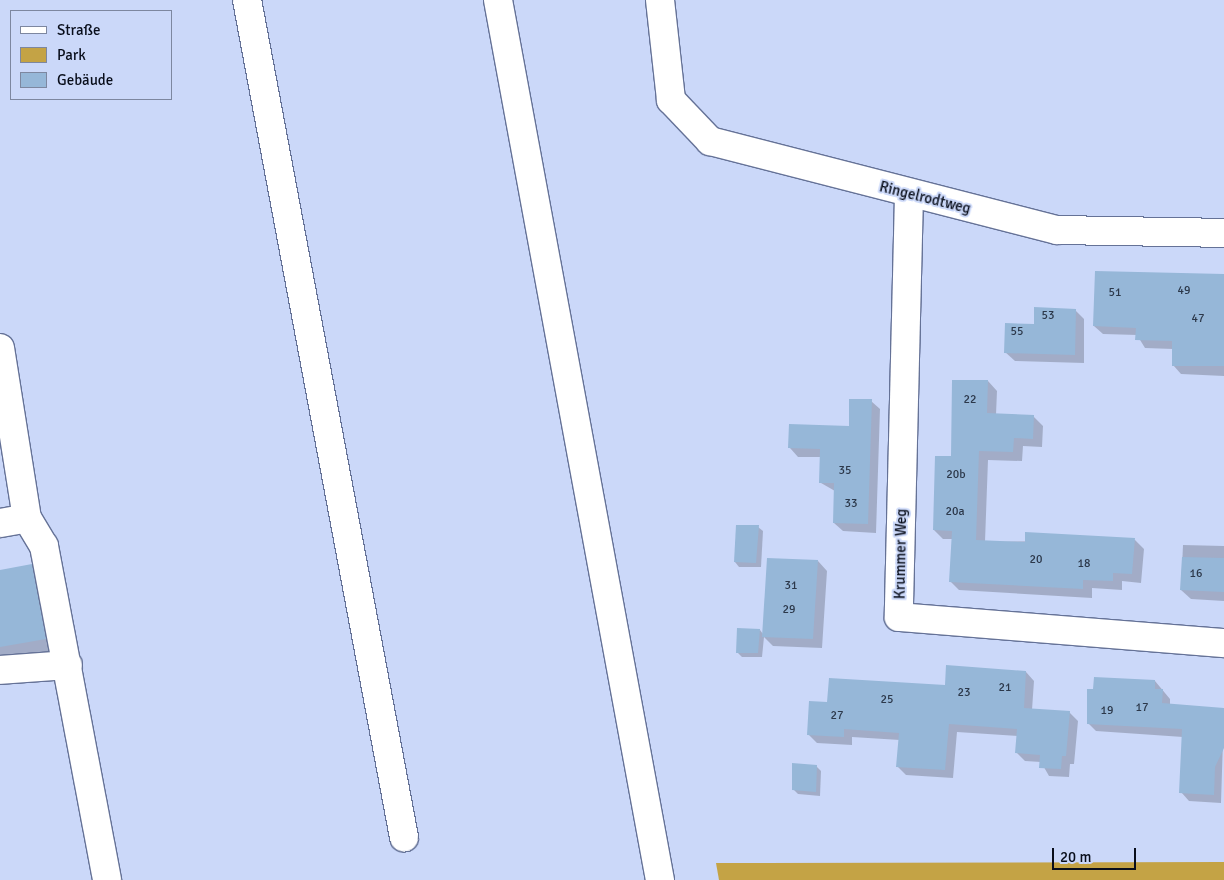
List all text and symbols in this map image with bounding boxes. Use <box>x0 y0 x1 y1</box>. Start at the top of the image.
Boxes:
legend <box>10 10 172 100</box>
text: Straße <box>57 21 101 39</box>
text: Park <box>57 46 86 64</box>
text: Gebäude <box>57 71 113 89</box>
street label: Ringelrodtweg <box>877 178 973 218</box>
house number: 49 <box>1178 284 1190 298</box>
house number: 51 <box>1109 286 1121 300</box>
house number: 53 <box>1042 309 1054 323</box>
house number: 47 <box>1192 312 1204 326</box>
house number: 55 <box>1011 325 1023 339</box>
house number: 22 <box>964 393 976 407</box>
house number: 35 <box>839 464 851 478</box>
house number: 20b <box>946 468 966 482</box>
house number: 33 <box>845 497 857 511</box>
house number: 20a <box>945 505 965 519</box>
street label: Krummer Weg <box>891 509 911 599</box>
house number: 20 <box>1030 553 1042 567</box>
house number: 18 <box>1078 557 1090 571</box>
house number: 16 <box>1190 567 1202 581</box>
house number: 31 <box>785 579 797 593</box>
house number: 29 <box>783 603 795 617</box>
house number: 21 <box>999 681 1011 695</box>
house number: 23 <box>958 686 970 700</box>
house number: 25 <box>881 693 893 707</box>
house number: 17 <box>1136 701 1148 715</box>
house number: 19 <box>1101 704 1113 718</box>
house number: 27 <box>831 709 843 723</box>
scale bar <box>1054 838 1138 870</box>
text: 20 m <box>1060 848 1091 866</box>

